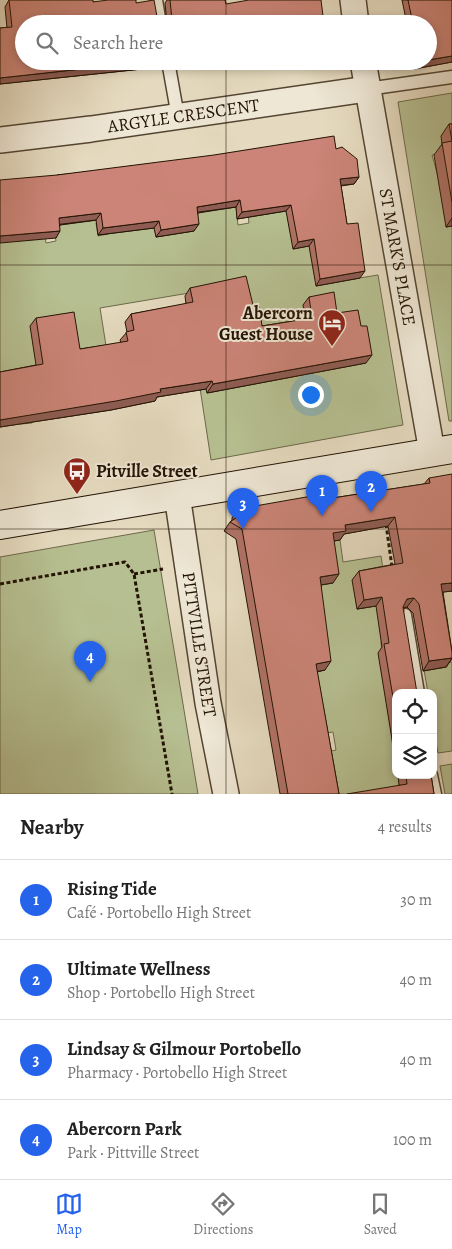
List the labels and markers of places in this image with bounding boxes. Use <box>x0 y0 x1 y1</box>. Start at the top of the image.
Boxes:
place label: Abercorn Guest House <box>219 301 313 346</box>
hotel icon: Abercorn Guest House <box>317 308 347 347</box>
bus stop icon: Pitville Street <box>62 456 92 495</box>
place label: Pitville Street <box>96 459 198 483</box>
pin: 2 <box>355 471 387 512</box>
pin: 1 <box>306 475 338 516</box>
pin: 3 <box>227 488 259 529</box>
pin: 4 <box>74 641 106 682</box>

